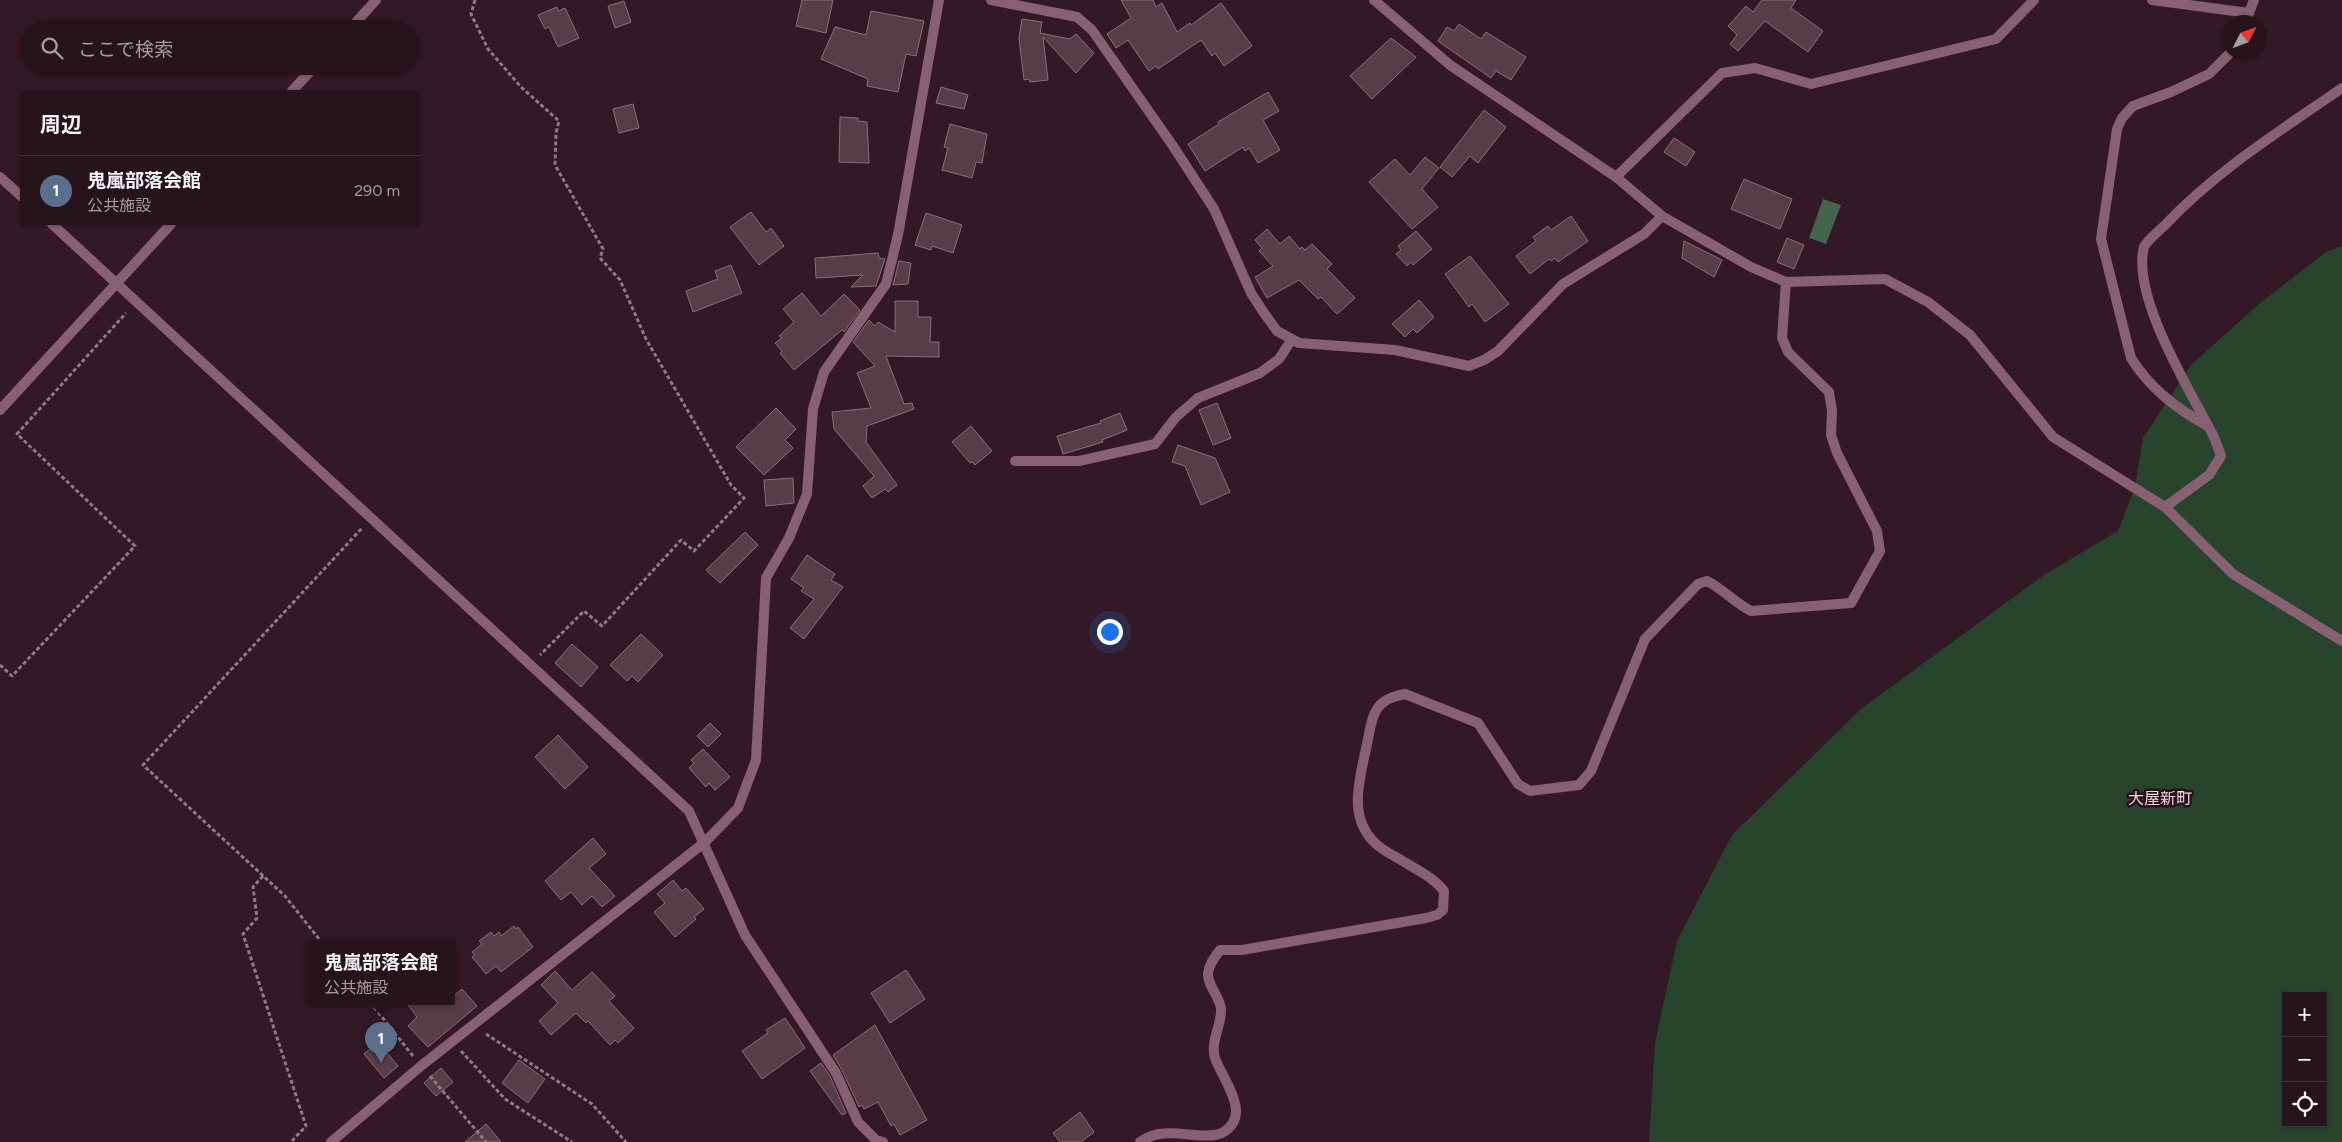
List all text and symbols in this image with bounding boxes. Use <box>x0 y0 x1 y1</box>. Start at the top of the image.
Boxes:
north arrow <box>2222 15 2267 60</box>
search box <box>20 20 420 75</box>
icon: search <box>38 34 66 62</box>
text: ここで検索 <box>78 38 173 61</box>
text: 周辺 <box>40 112 82 137</box>
text: 鬼嵐部落会館 <box>87 169 201 192</box>
text: 1 <box>53 181 59 200</box>
text: 290 m <box>354 181 400 200</box>
text: 公共施設 <box>87 196 151 215</box>
your location <box>1097 619 1123 645</box>
district label: 大屋新町 <box>2128 789 2192 808</box>
popup <box>307 940 455 1005</box>
text: 鬼嵐部落会館 <box>324 951 438 974</box>
text: 公共施設 <box>324 978 388 997</box>
map controls <box>2282 992 2327 1127</box>
button: + <box>2282 992 2327 1037</box>
pin: 1 <box>365 1022 397 1063</box>
button: − <box>2282 1037 2327 1082</box>
button: locate <box>2282 1082 2327 1127</box>

